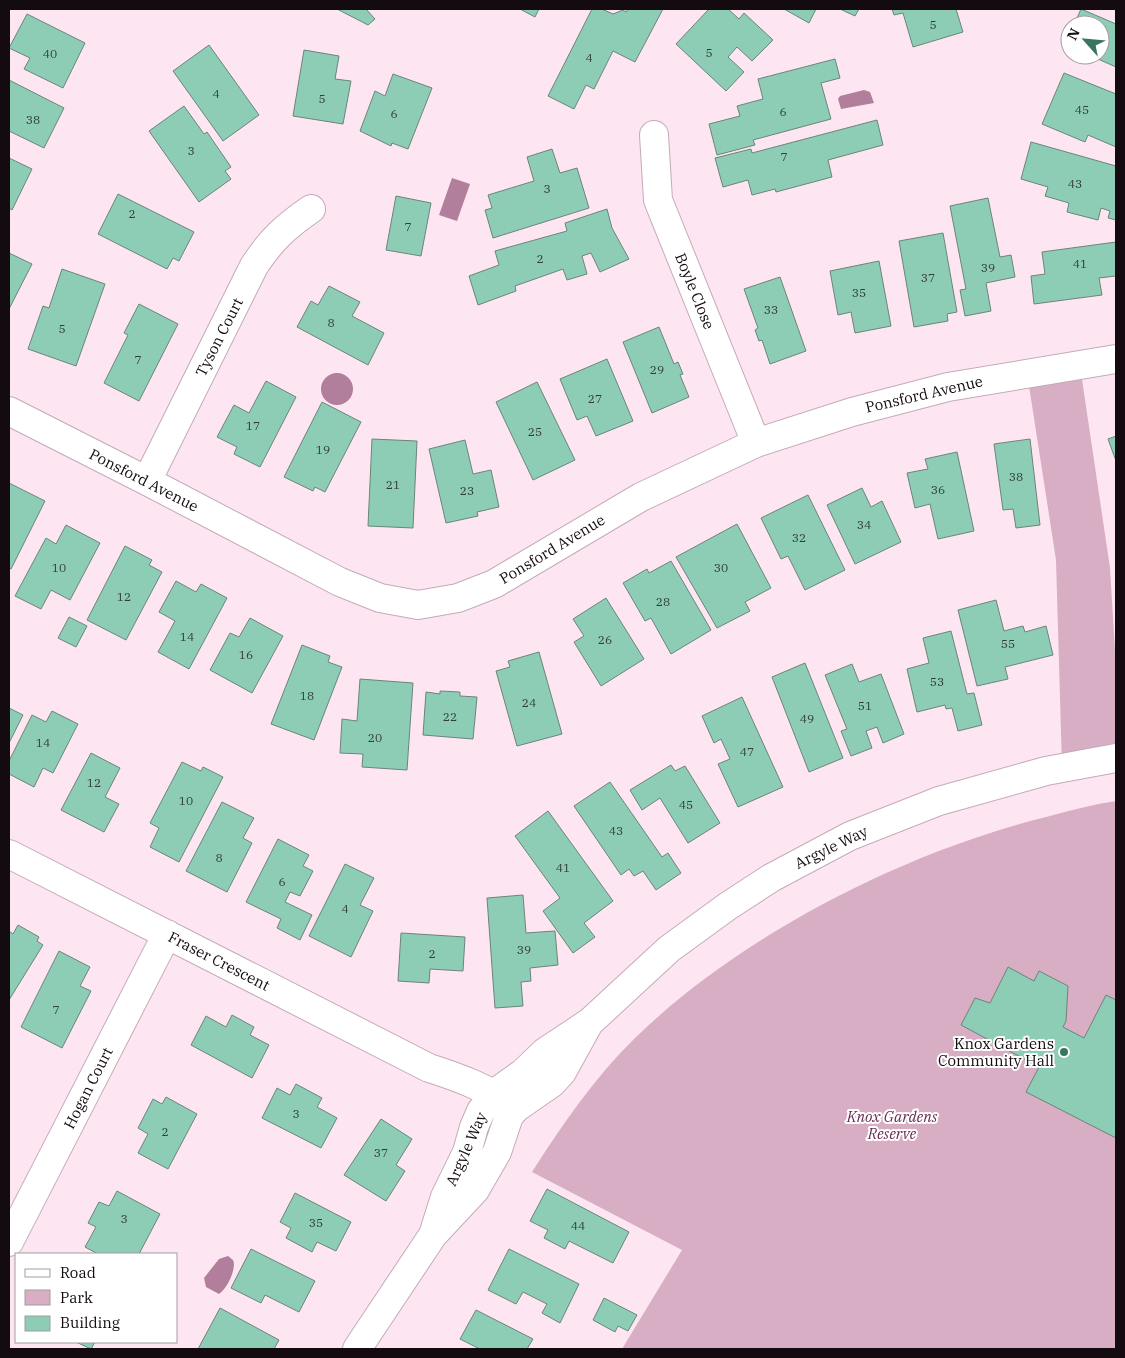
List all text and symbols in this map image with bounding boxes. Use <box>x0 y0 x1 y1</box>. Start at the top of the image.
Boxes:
north arrow <box>1060 15 1110 65</box>
house number: 5 <box>929 17 937 32</box>
text: N <box>1063 25 1084 43</box>
house number: 5 <box>705 45 713 60</box>
house number: 40 <box>43 46 57 61</box>
house number: 4 <box>585 50 593 65</box>
house number: 4 <box>212 86 220 101</box>
house number: 5 <box>318 91 326 106</box>
house number: 45 <box>1075 102 1089 117</box>
house number: 6 <box>779 104 787 119</box>
house number: 6 <box>390 106 398 121</box>
house number: 38 <box>26 112 40 127</box>
house number: 3 <box>187 143 195 158</box>
house number: 7 <box>780 149 788 164</box>
house number: 43 <box>1068 176 1082 191</box>
house number: 3 <box>543 181 551 196</box>
house number: 2 <box>128 206 136 221</box>
house number: 7 <box>404 219 412 234</box>
street label: Boyle Close <box>671 250 719 332</box>
house number: 2 <box>536 251 544 266</box>
house number: 41 <box>1073 256 1087 271</box>
house number: 39 <box>981 260 995 275</box>
house number: 37 <box>921 270 935 285</box>
house number: 35 <box>852 285 866 300</box>
street label: Tyson Court <box>191 294 247 380</box>
house number: 33 <box>764 302 778 317</box>
house number: 8 <box>327 315 335 330</box>
house number: 5 <box>58 321 66 336</box>
house number: 7 <box>134 352 142 367</box>
house number: 29 <box>650 362 664 377</box>
street label: Ponsford Avenue <box>863 371 985 417</box>
house number: 27 <box>588 391 602 406</box>
house number: 17 <box>246 418 260 433</box>
house number: 25 <box>528 424 542 439</box>
house number: 19 <box>316 442 330 457</box>
street label: Ponsford Avenue <box>86 444 202 516</box>
house number: 38 <box>1009 469 1023 484</box>
house number: 21 <box>386 477 400 492</box>
house number: 36 <box>931 482 945 497</box>
house number: 23 <box>460 483 474 498</box>
street label: Ponsford Avenue <box>496 510 608 588</box>
house number: 34 <box>857 517 871 532</box>
house number: 32 <box>792 530 806 545</box>
house number: 10 <box>52 560 66 575</box>
house number: 30 <box>714 560 728 575</box>
house number: 12 <box>117 589 131 604</box>
house number: 28 <box>656 594 670 609</box>
house number: 14 <box>180 629 194 644</box>
house number: 26 <box>598 632 612 647</box>
house number: 55 <box>1001 636 1015 651</box>
house number: 16 <box>239 647 253 662</box>
house number: 53 <box>930 674 944 689</box>
house number: 18 <box>300 688 314 703</box>
house number: 24 <box>522 695 536 710</box>
house number: 51 <box>858 698 872 713</box>
house number: 22 <box>443 709 457 724</box>
house number: 49 <box>800 711 814 726</box>
house number: 20 <box>368 730 382 745</box>
house number: 14 <box>36 735 50 750</box>
house number: 47 <box>740 744 754 759</box>
house number: 12 <box>87 775 101 790</box>
house number: 10 <box>179 793 193 808</box>
house number: 45 <box>679 797 693 812</box>
street label: Argyle Way <box>791 821 871 873</box>
house number: 43 <box>609 823 623 838</box>
house number: 8 <box>215 850 223 865</box>
house number: 41 <box>556 860 570 875</box>
house number: 6 <box>278 874 286 889</box>
house number: 4 <box>341 901 349 916</box>
street label: Fraser Crescent <box>165 927 273 995</box>
house number: 39 <box>517 942 531 957</box>
house number: 2 <box>428 946 436 961</box>
house number: 7 <box>52 1002 60 1017</box>
place label: Knox Gardens Community Hall <box>938 1034 1054 1070</box>
street label: Hogan Court <box>59 1044 117 1132</box>
marker: Knox Gardens Community Hall <box>1058 1046 1070 1058</box>
house number: 3 <box>292 1106 300 1121</box>
park label: Knox Gardens Reserve <box>846 1107 938 1143</box>
street label: Argyle Way <box>441 1109 491 1189</box>
house number: 2 <box>161 1124 169 1139</box>
house number: 37 <box>374 1145 388 1160</box>
house number: 3 <box>120 1211 128 1226</box>
house number: 35 <box>309 1215 323 1230</box>
house number: 44 <box>571 1218 585 1233</box>
legend <box>15 1253 178 1343</box>
text: Road <box>60 1263 96 1282</box>
text: Park <box>60 1288 93 1307</box>
text: Building <box>60 1313 120 1332</box>

